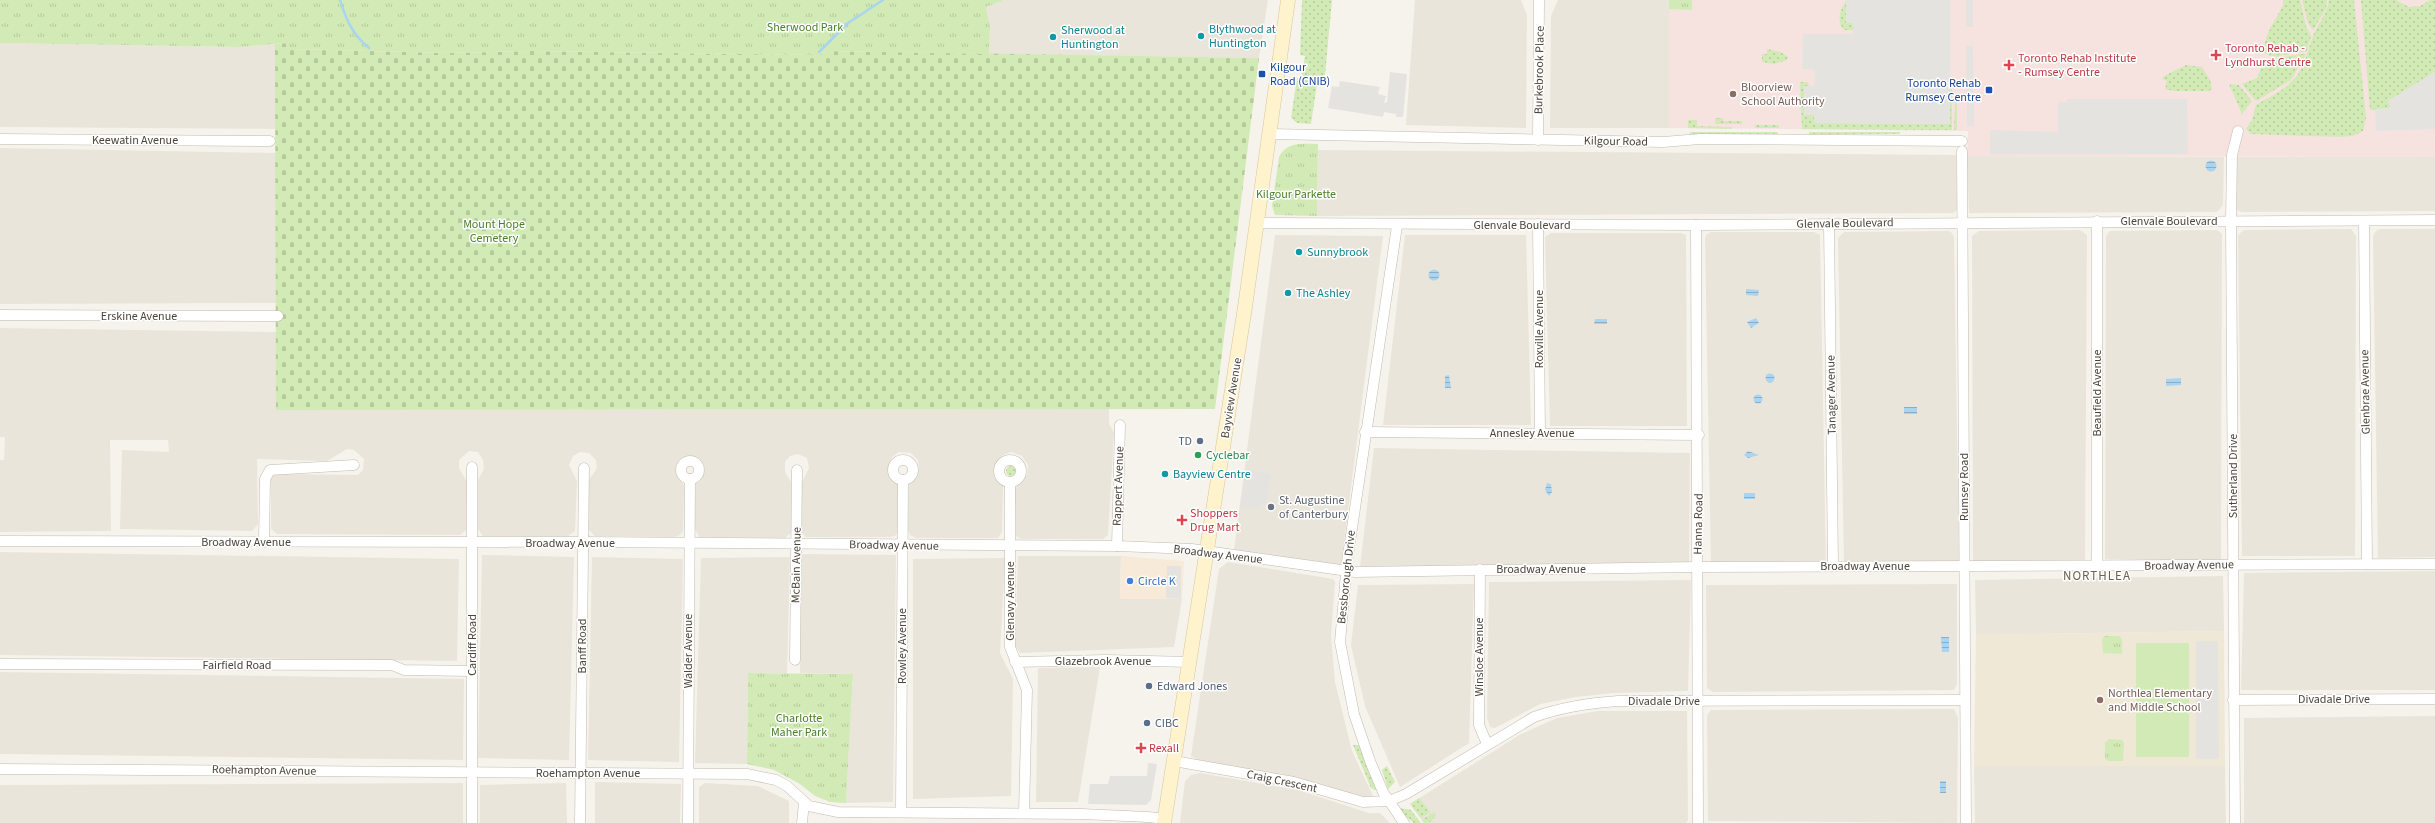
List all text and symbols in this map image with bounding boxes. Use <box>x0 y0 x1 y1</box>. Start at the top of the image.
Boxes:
park label: Sherwood Park <box>767 19 843 36</box>
place label: Blythwood at Huntington <box>1209 21 1276 52</box>
place label: Sherwood at Huntington <box>1061 22 1125 53</box>
street label: Burkebrook Place <box>1530 26 1549 114</box>
marker: Blythwood at Huntington <box>1196 31 1206 41</box>
marker: Sherwood at Huntington <box>1048 32 1058 42</box>
place label: Toronto Rehab - Lyndhurst Centre <box>2225 40 2311 71</box>
marker: Toronto Rehab - Lyndhurst Centre <box>2210 49 2222 61</box>
place label: Toronto Rehab Institute - Rumsey Centre <box>2018 50 2136 81</box>
place label: Kilgour Road (CNIB) <box>1270 59 1330 90</box>
marker: Toronto Rehab Institute - Rumsey Centre <box>2003 59 2015 71</box>
marker: Kilgour Road (CNIB) <box>1257 69 1267 79</box>
place label: Toronto Rehab Rumsey Centre <box>1905 75 1981 106</box>
place label: Bloorview School Authority <box>1741 79 1825 110</box>
marker: Toronto Rehab Rumsey Centre <box>1984 85 1994 95</box>
marker: Bloorview School Authority <box>1728 89 1738 99</box>
street label: Keewatin Avenue <box>92 132 178 149</box>
street label: Kilgour Road <box>1584 132 1648 151</box>
park label: Kilgour Parkette <box>1256 186 1336 203</box>
street label: Glenvale Boulevard <box>2120 213 2218 230</box>
street label: Glenvale Boulevard <box>1796 214 1894 233</box>
park label: Mount Hope Cemetery <box>463 216 525 247</box>
street label: Glenvale Boulevard <box>1473 217 1571 234</box>
place label: Sunnybrook <box>1307 244 1368 261</box>
marker: Sunnybrook <box>1294 247 1304 257</box>
place label: The Ashley <box>1296 285 1351 302</box>
marker: The Ashley <box>1283 288 1293 298</box>
street label: Roxville Avenue <box>1531 290 1548 368</box>
street label: Erskine Avenue <box>101 308 177 325</box>
street label: Beaufield Avenue <box>2089 349 2106 436</box>
street label: Glenbrae Avenue <box>2356 349 2375 435</box>
street label: Tanager Avenue <box>1822 355 1841 435</box>
street label: Bayview Avenue <box>1217 357 1246 440</box>
street label: Annesley Avenue <box>1490 425 1574 442</box>
place label: TD <box>1178 433 1192 450</box>
street label: Sutherland Drive <box>2225 434 2242 518</box>
marker: TD <box>1195 436 1205 446</box>
street label: Rappert Avenue <box>1109 446 1128 526</box>
place label: Cyclebar <box>1206 447 1250 464</box>
marker: Cyclebar <box>1193 450 1203 460</box>
street label: Rumsey Road <box>1956 453 1973 521</box>
place label: Bayview Centre <box>1173 466 1251 483</box>
marker: Bayview Centre <box>1160 469 1170 479</box>
place label: St. Augustine of Canterbury <box>1279 492 1348 523</box>
street label: Hanna Road <box>1689 493 1708 555</box>
marker: St. Augustine of Canterbury <box>1266 502 1276 512</box>
place label: Shoppers Drug Mart <box>1190 505 1240 536</box>
marker: Shoppers Drug Mart <box>1177 515 1187 525</box>
street label: McBain Avenue <box>787 527 806 603</box>
street label: Bessborough Drive <box>1333 529 1360 625</box>
street label: Broadway Avenue <box>201 534 291 551</box>
street label: Broadway Avenue <box>525 535 615 552</box>
street label: Broadway Avenue <box>849 536 939 555</box>
street label: Broadway Avenue <box>1172 541 1264 568</box>
street label: Broadway Avenue <box>2144 556 2234 575</box>
street label: Broadway Avenue <box>1820 558 1910 575</box>
street label: Glenavy Avenue <box>1002 561 1019 641</box>
street label: Broadway Avenue <box>1496 561 1586 578</box>
district label: NORTHLEA <box>2063 567 2131 585</box>
place label: Circle K <box>1138 573 1176 590</box>
marker: Circle K <box>1125 576 1135 586</box>
street label: Rowley Avenue <box>894 608 911 684</box>
street label: Cardiff Road <box>464 614 481 676</box>
street label: Walder Avenue <box>680 614 697 688</box>
street label: Winsloe Avenue <box>1471 618 1488 696</box>
street label: Banff Road <box>574 619 591 673</box>
street label: Glazebrook Avenue <box>1055 653 1151 670</box>
street label: Fairfield Road <box>203 657 271 674</box>
place label: Edward Jones <box>1157 678 1227 695</box>
marker: Edward Jones <box>1144 681 1154 691</box>
place label: Northlea Elementary and Middle School <box>2108 685 2212 716</box>
street label: Divadale Drive <box>2298 691 2370 708</box>
street label: Divadale Drive <box>1628 693 1700 710</box>
marker: Northlea Elementary and Middle School <box>2095 695 2105 705</box>
park label: Charlotte Maher Park <box>771 710 827 741</box>
place label: CIBC <box>1155 715 1179 732</box>
marker: CIBC <box>1142 718 1152 728</box>
place label: Rexall <box>1149 740 1179 757</box>
marker: Rexall <box>1136 743 1146 753</box>
street label: Roehampton Avenue <box>212 761 316 780</box>
street label: Roehampton Avenue <box>536 765 640 782</box>
street label: Craig Crescent <box>1245 766 1319 797</box>

